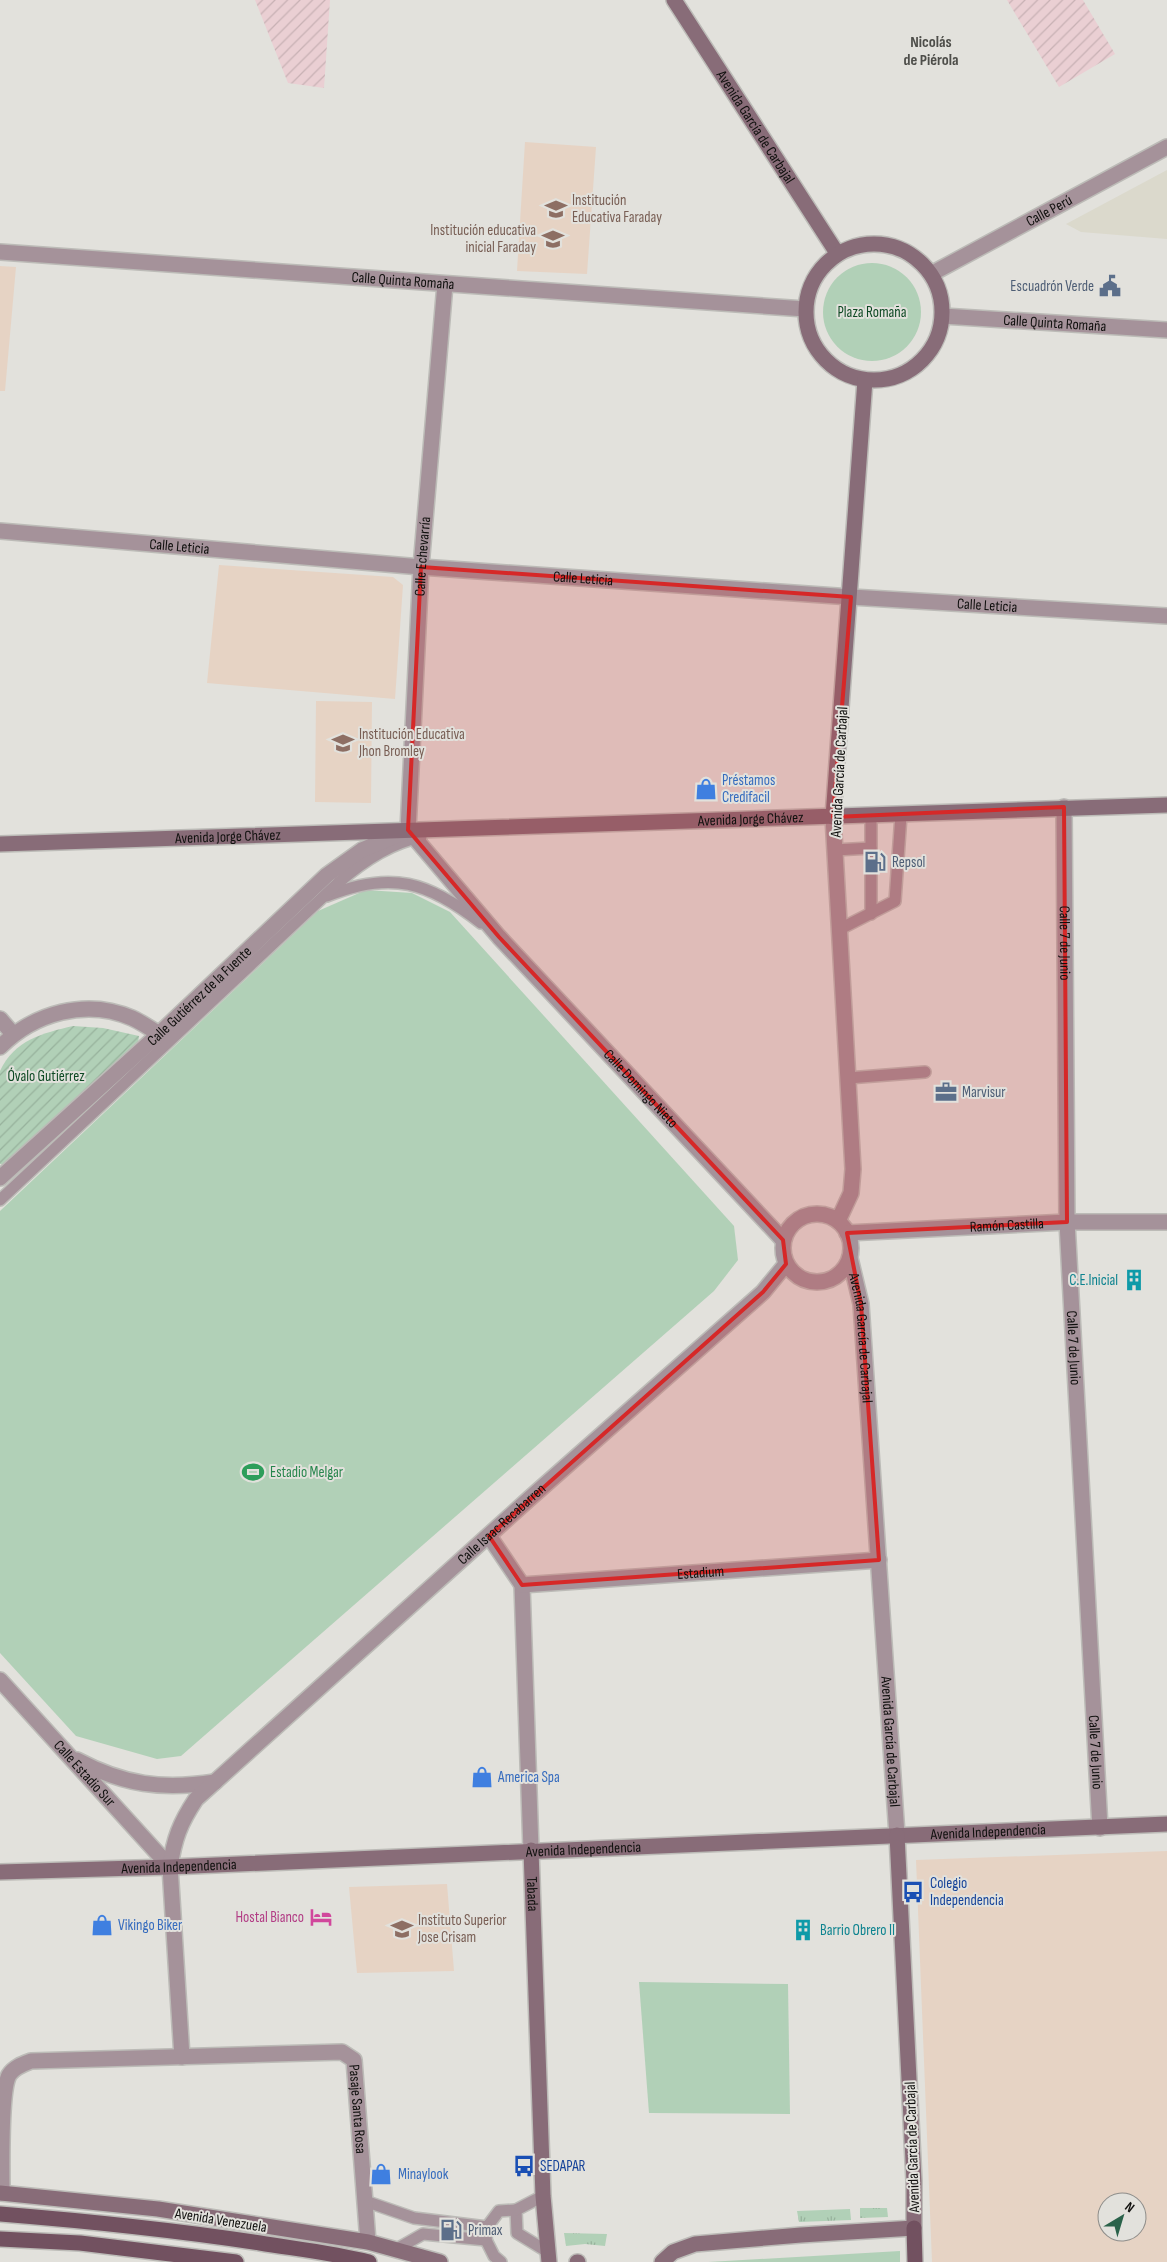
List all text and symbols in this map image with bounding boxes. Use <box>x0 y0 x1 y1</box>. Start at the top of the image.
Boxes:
district label: Nicolás de Piérola <box>903 33 959 70</box>
street label: Avenida García de Carbajal <box>711 66 799 187</box>
place label: Institución Educativa Faraday <box>572 191 662 227</box>
street label: Calle Perú <box>1023 191 1076 231</box>
school or university icon: Institución Educativa Faraday <box>543 196 569 222</box>
place label: Institución educativa inicial Faraday <box>430 221 536 257</box>
school or university icon: Institución educativa inicial Faraday <box>540 226 566 252</box>
street label: Calle Quinta Romaña <box>351 268 455 294</box>
public building icon: Escuadrón Verde <box>1097 273 1123 299</box>
place label: Escuadrón Verde <box>1010 277 1094 296</box>
park label: Plaza Romaña <box>837 303 907 322</box>
street label: Calle Quinta Romaña <box>1003 311 1107 336</box>
street label: Calle Echevarría <box>411 516 435 597</box>
street label: Calle Leticia <box>149 535 210 559</box>
street label: Calle Leticia <box>552 567 614 590</box>
street label: Calle Leticia <box>957 594 1018 617</box>
street label: Avenida García de Carbajal <box>827 706 852 839</box>
place label: Institución Educativa Jhon Bromley <box>358 725 465 761</box>
school or university icon: Institución Educativa Jhon Bromley <box>330 730 356 756</box>
place label: Préstamos Credifacil <box>722 771 775 807</box>
shop icon: Préstamos Credifacil <box>693 776 719 802</box>
street label: Avenida Jorge Chávez <box>696 808 804 831</box>
street label: Avenida Jorge Chávez <box>174 826 282 848</box>
fuel station icon: Repsol <box>862 849 888 875</box>
place label: Repsol <box>892 853 925 872</box>
street label: Calle 7 de Junio <box>1055 906 1074 980</box>
street label: Calle Gutiérrez de la Fuente <box>143 942 256 1050</box>
street label: Calle Domingo Nieto <box>599 1045 682 1132</box>
park label: Óvalo Gutiérrez <box>7 1067 85 1086</box>
office icon: Marvisur <box>933 1079 959 1105</box>
place label: Marvisur <box>962 1083 1006 1102</box>
street label: Ramón Castilla <box>969 1214 1045 1237</box>
building icon: C.E.Inicial <box>1121 1267 1147 1293</box>
street label: Avenida García de Carbajal <box>844 1270 877 1404</box>
place label: C.E.Inicial <box>1069 1271 1118 1290</box>
street label: Calle 7 de Junio <box>1062 1310 1085 1386</box>
sports icon: Estadio Melgar <box>240 1459 266 1485</box>
place label: Estadio Melgar <box>270 1463 344 1482</box>
street label: Calle Isaac Recabarren <box>454 1480 550 1569</box>
street label: Estadium <box>677 1562 725 1584</box>
street label: Avenida García de Carbajal <box>876 1675 904 1808</box>
street label: Calle 7 de Junio <box>1084 1714 1107 1790</box>
street label: Calle Estadio Sur <box>49 1736 120 1811</box>
shop icon: America Spa <box>469 1764 495 1790</box>
place label: America Spa <box>497 1768 560 1787</box>
street label: Avenida Independencia <box>929 1820 1046 1844</box>
street label: Avenida Independencia <box>525 1838 642 1862</box>
street label: Avenida Independencia <box>120 1855 237 1878</box>
place label: Colegio Independencia <box>930 1874 1004 1910</box>
street label: Tabada <box>522 1876 542 1912</box>
bus stop icon: Colegio Independencia <box>900 1879 926 1905</box>
hotel icon: Hostal Bianco <box>308 1904 334 1930</box>
place label: Hostal Bianco <box>235 1908 304 1927</box>
place label: Instituto Superior Jose Crisam <box>417 1911 507 1947</box>
shop icon: Vikingo Biker <box>89 1912 115 1938</box>
place label: Vikingo Biker <box>118 1916 183 1935</box>
school or university icon: Instituto Superior Jose Crisam <box>389 1916 415 1942</box>
building icon: Barrio Obrero II <box>790 1917 816 1943</box>
place label: Barrio Obrero II <box>820 1921 895 1940</box>
street label: Pasaje Santa Rosa <box>344 2064 370 2155</box>
street label: Avenida García de Carbajal <box>901 2081 924 2214</box>
bus stop icon: SEDAPAR <box>511 2153 537 2179</box>
place label: SEDAPAR <box>540 2157 586 2176</box>
shop icon: Minaylook <box>368 2161 394 2187</box>
place label: Minaylook <box>398 2165 449 2184</box>
north arrow <box>1097 2192 1147 2242</box>
text: N <box>1122 2198 1138 2216</box>
street label: Avenida Venezuela <box>173 2204 268 2237</box>
fuel station icon: Primax <box>438 2217 464 2243</box>
place label: Primax <box>468 2221 503 2240</box>

